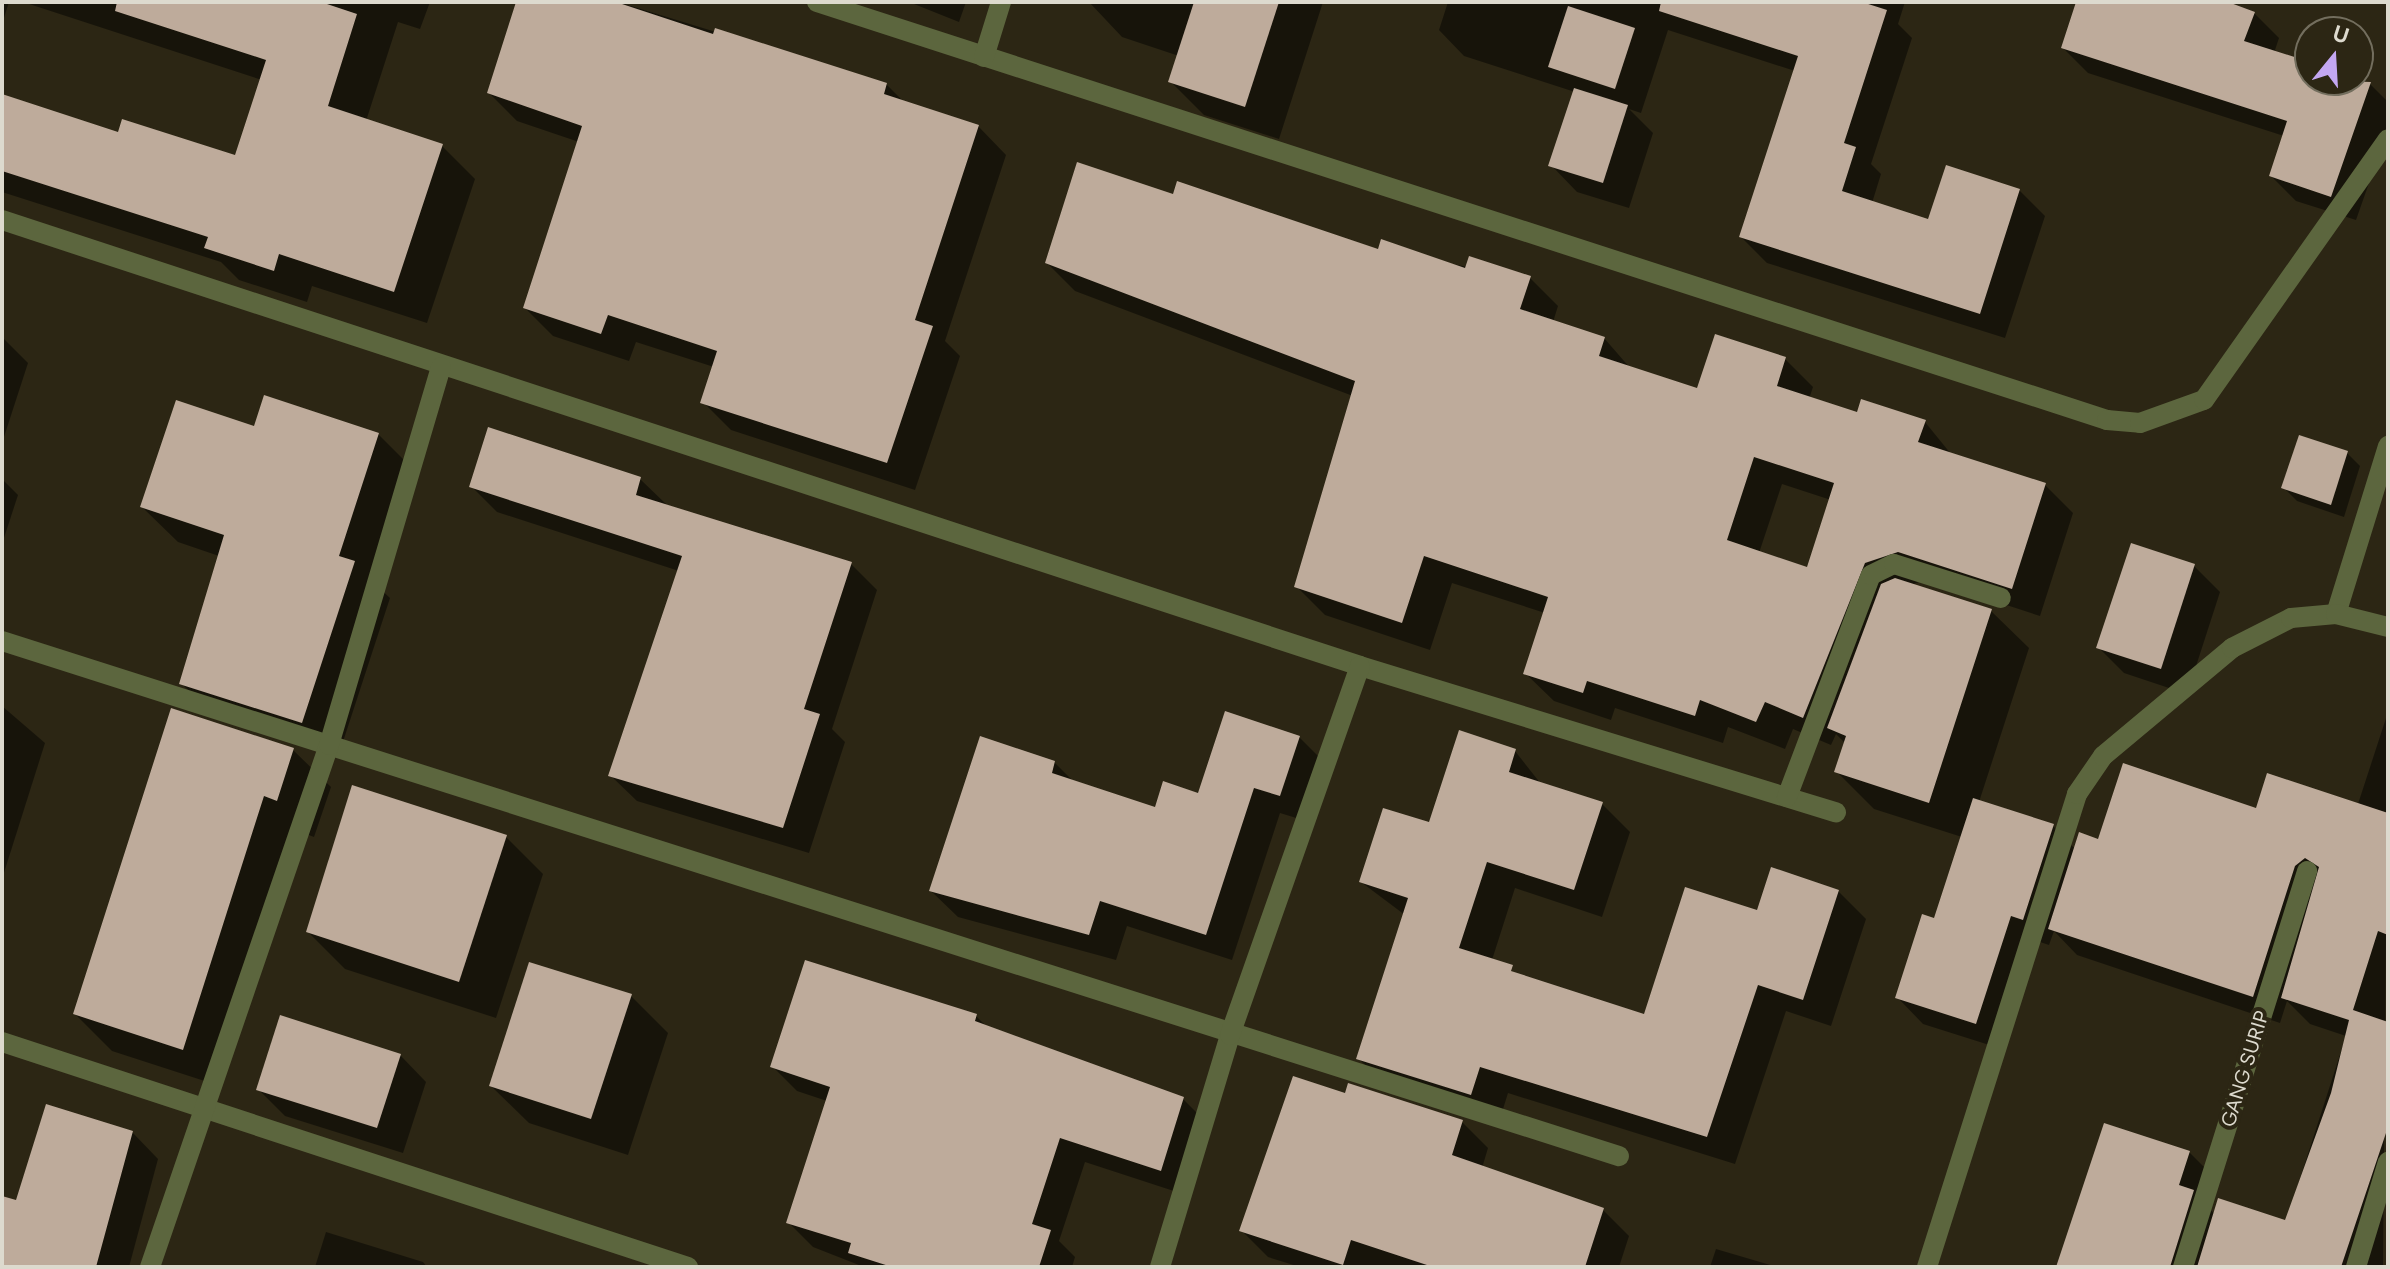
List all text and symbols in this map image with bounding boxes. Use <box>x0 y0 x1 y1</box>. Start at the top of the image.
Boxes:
north arrow <box>2294 16 2374 96</box>
text: U <box>2329 19 2352 50</box>
street label: GANG SURIP <box>2216 1008 2274 1130</box>

